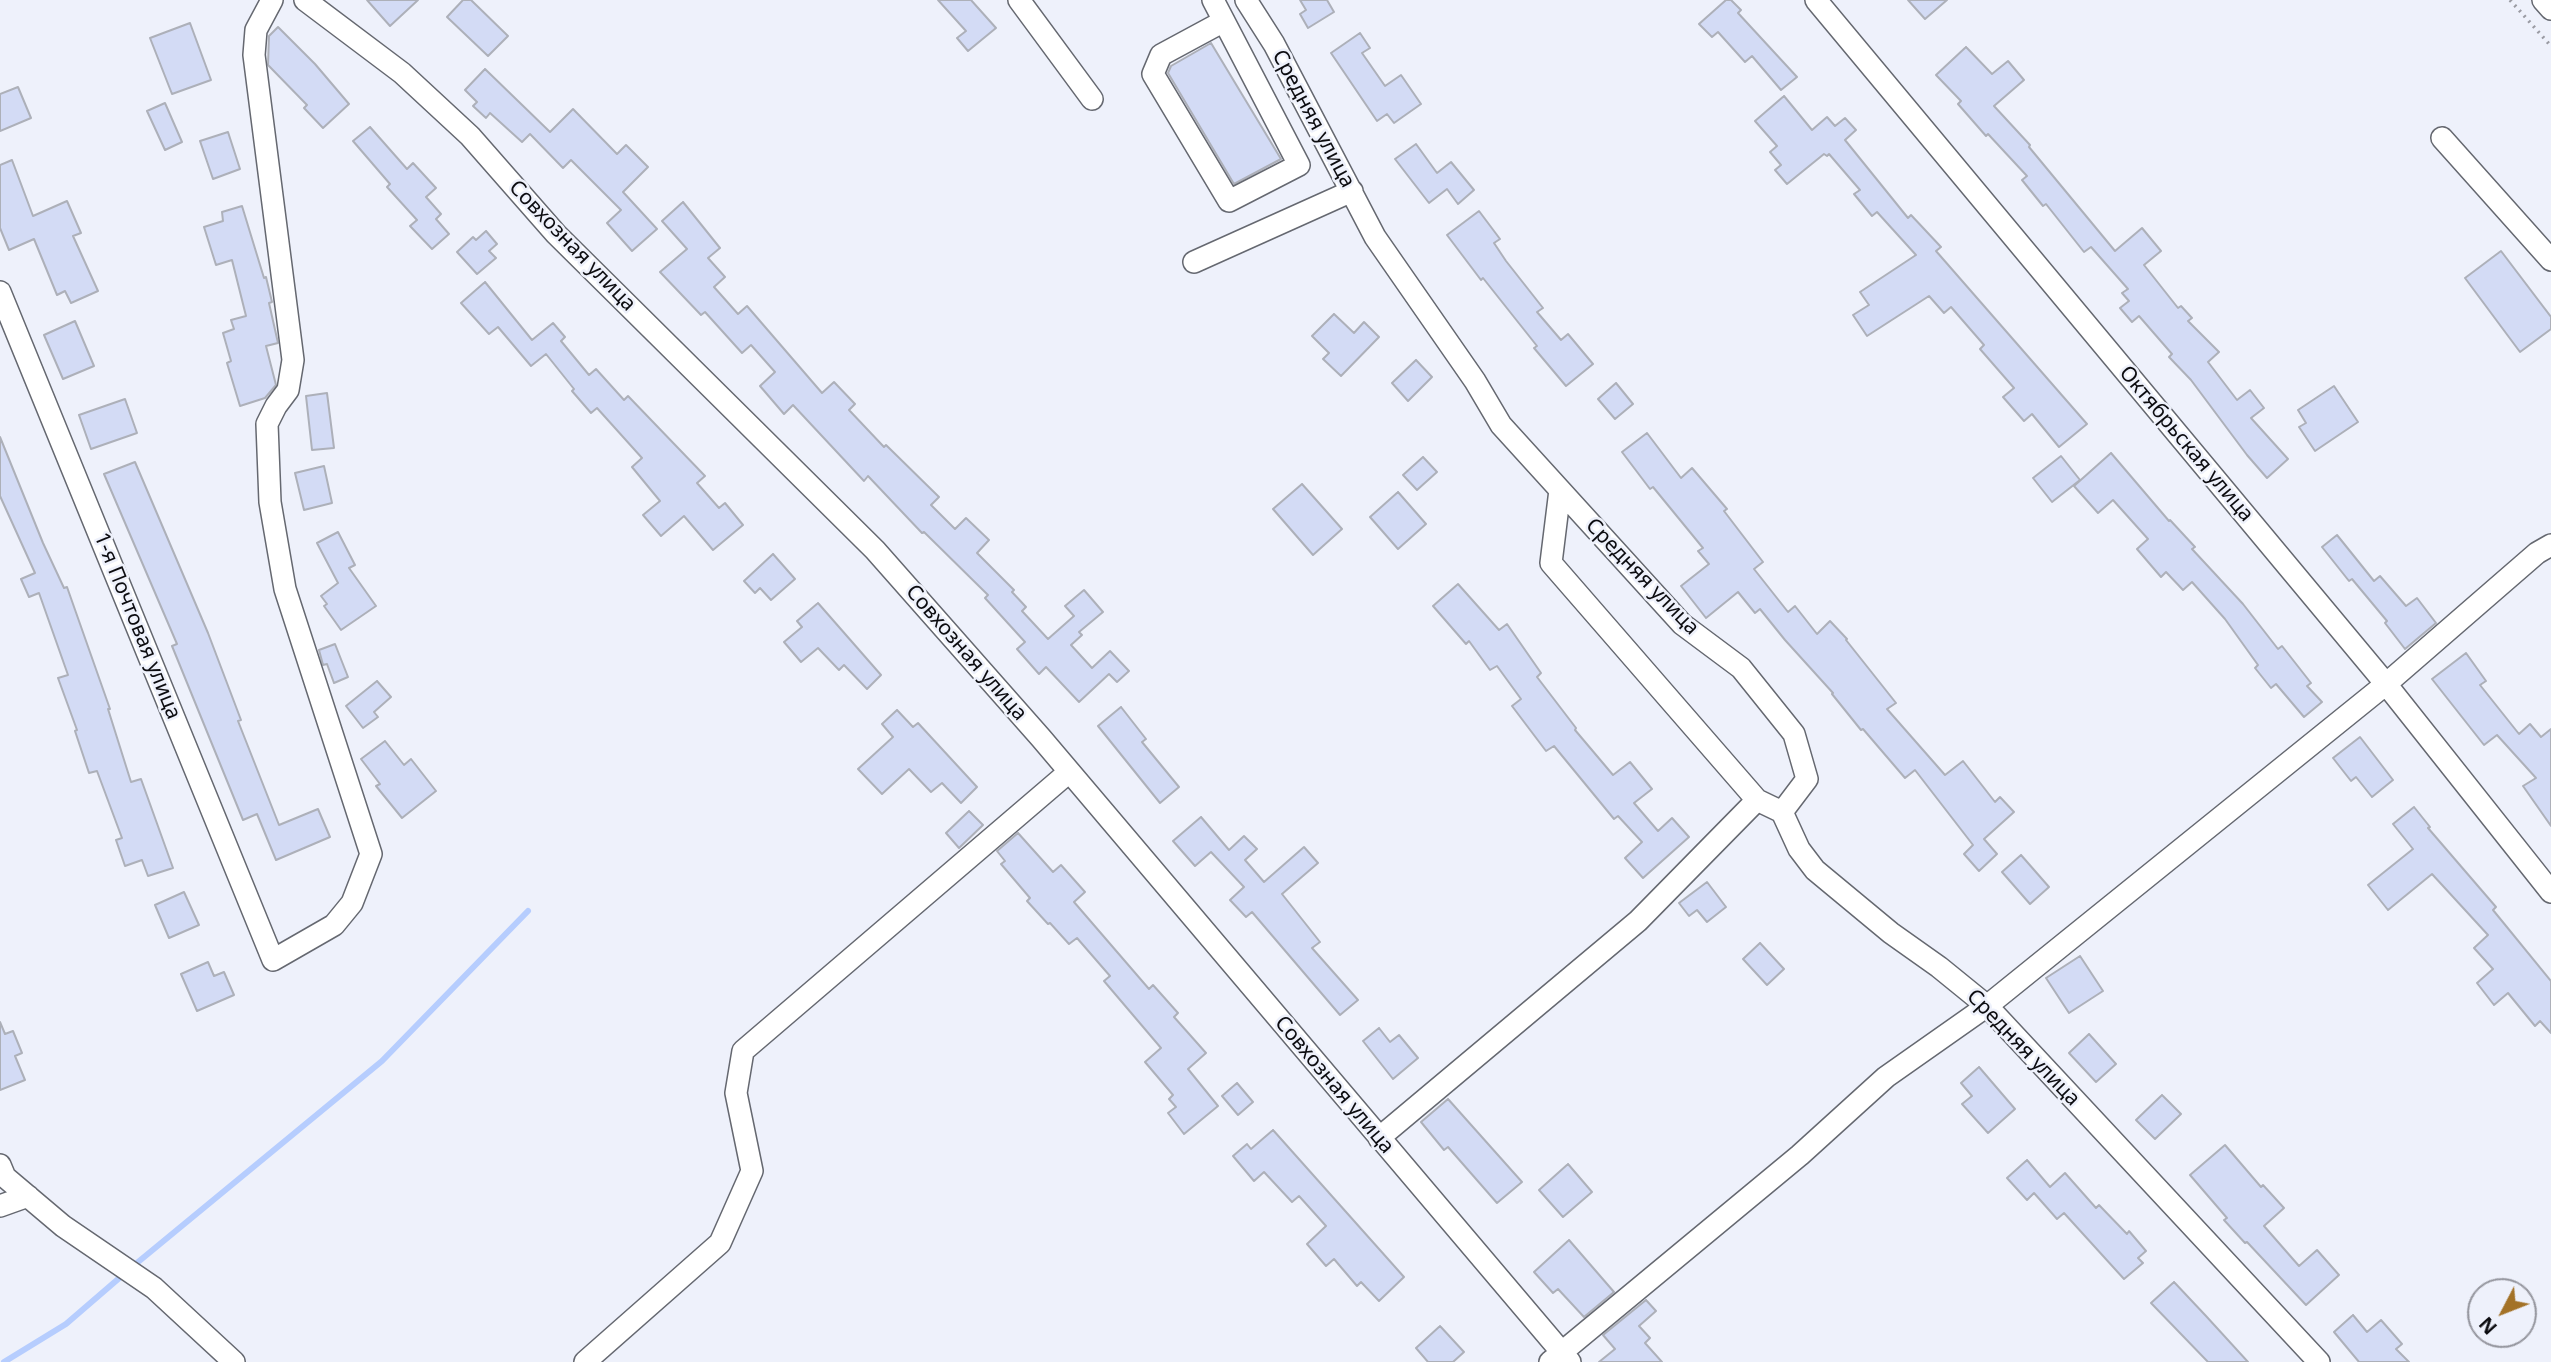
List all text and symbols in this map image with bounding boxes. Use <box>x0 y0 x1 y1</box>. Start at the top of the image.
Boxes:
street label: Средняя улица <box>1266 46 1360 192</box>
street label: Совхозная улица <box>503 175 641 317</box>
street label: Октябрьская улица <box>2113 361 2259 527</box>
street label: Средняя улица <box>1580 513 1704 641</box>
street label: 1-я Почтовая улица <box>88 529 186 723</box>
street label: Совхозная улица <box>900 580 1032 726</box>
street label: Средняя улица <box>1961 984 2085 1112</box>
street label: Совхозная улица <box>1269 1011 1399 1159</box>
north arrow <box>2467 1278 2537 1348</box>
text: N <box>2473 1311 2503 1340</box>

